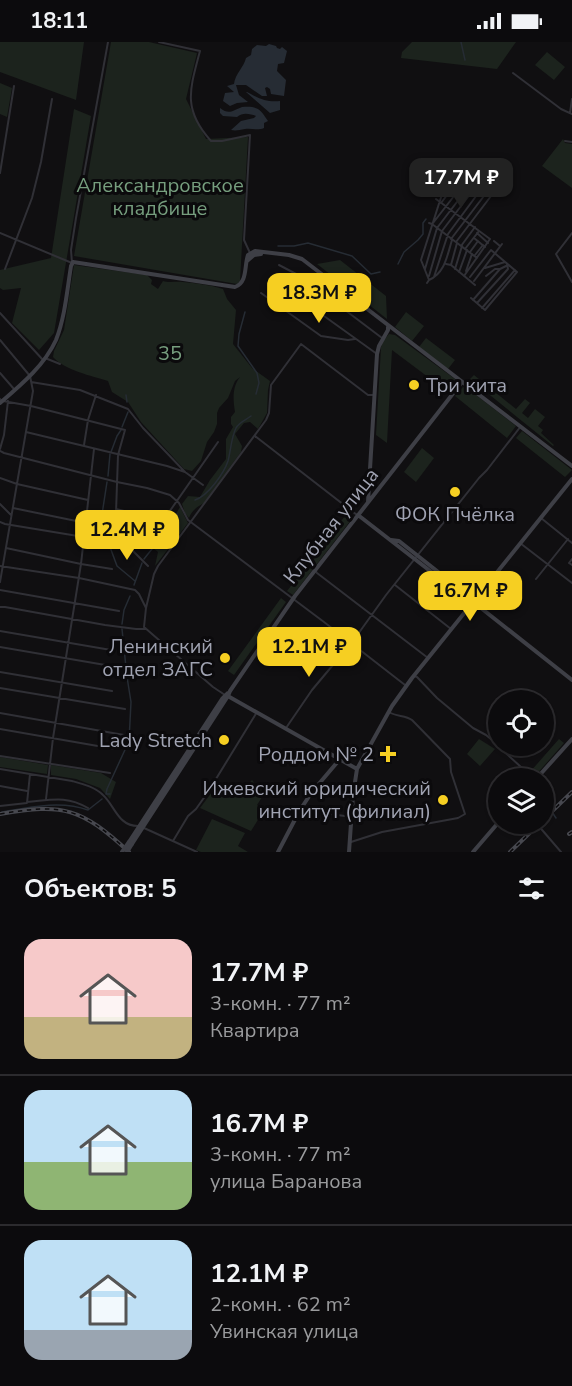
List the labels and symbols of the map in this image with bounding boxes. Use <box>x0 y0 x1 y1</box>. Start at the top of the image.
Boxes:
pin: 17.7M ₽ <box>406 158 516 209</box>
park label: Александровское кладбище <box>76 172 244 222</box>
pin: 18.3M ₽ <box>264 273 374 324</box>
park label: 35 <box>158 340 182 367</box>
place label: Три кита <box>426 372 507 399</box>
marker: Три кита <box>407 378 421 392</box>
street label: Клубная улица <box>277 462 385 590</box>
marker: ФОК Пчёлка <box>448 485 462 499</box>
place label: ФОК Пчёлка <box>395 501 515 528</box>
pin: 12.4M ₽ <box>72 510 182 561</box>
pin: 16.7M ₽ <box>415 571 525 622</box>
pin: 12.1M ₽ <box>254 627 364 678</box>
place label: Ленинский отдел ЗАГС <box>102 633 213 683</box>
marker: Ленинский отдел ЗАГС <box>218 651 232 665</box>
place label: Lady Stretch <box>99 727 212 754</box>
marker: Lady Stretch <box>217 733 231 747</box>
place label: Роддом № 2 <box>258 741 374 768</box>
marker: Роддом № 2 <box>379 745 397 763</box>
place label: Ижевский юридический институт (филиал) <box>203 775 431 825</box>
marker: Ижевский юридический институт (филиал) <box>436 793 450 807</box>

